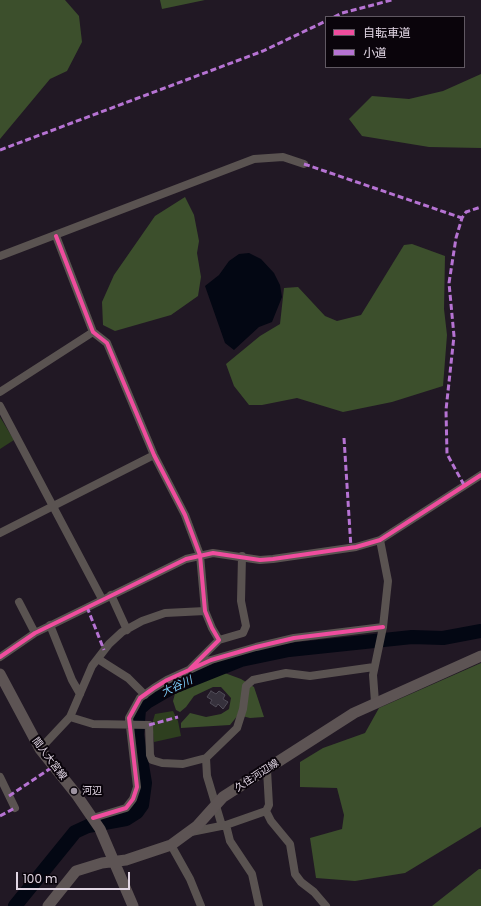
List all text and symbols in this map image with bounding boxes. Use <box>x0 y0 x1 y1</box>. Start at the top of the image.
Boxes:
legend <box>325 16 465 68</box>
text: 自転車道 <box>363 24 411 41</box>
text: 小道 <box>363 44 387 61</box>
water label: 大谷川 <box>159 674 195 700</box>
street label: 間人大宮線 <box>29 735 69 783</box>
street label: 久住河辺線 <box>233 757 281 795</box>
place label: 河辺 <box>82 785 102 797</box>
marker: 河辺 <box>69 786 79 796</box>
scale bar <box>18 864 132 890</box>
text: 100 m <box>23 870 57 887</box>

